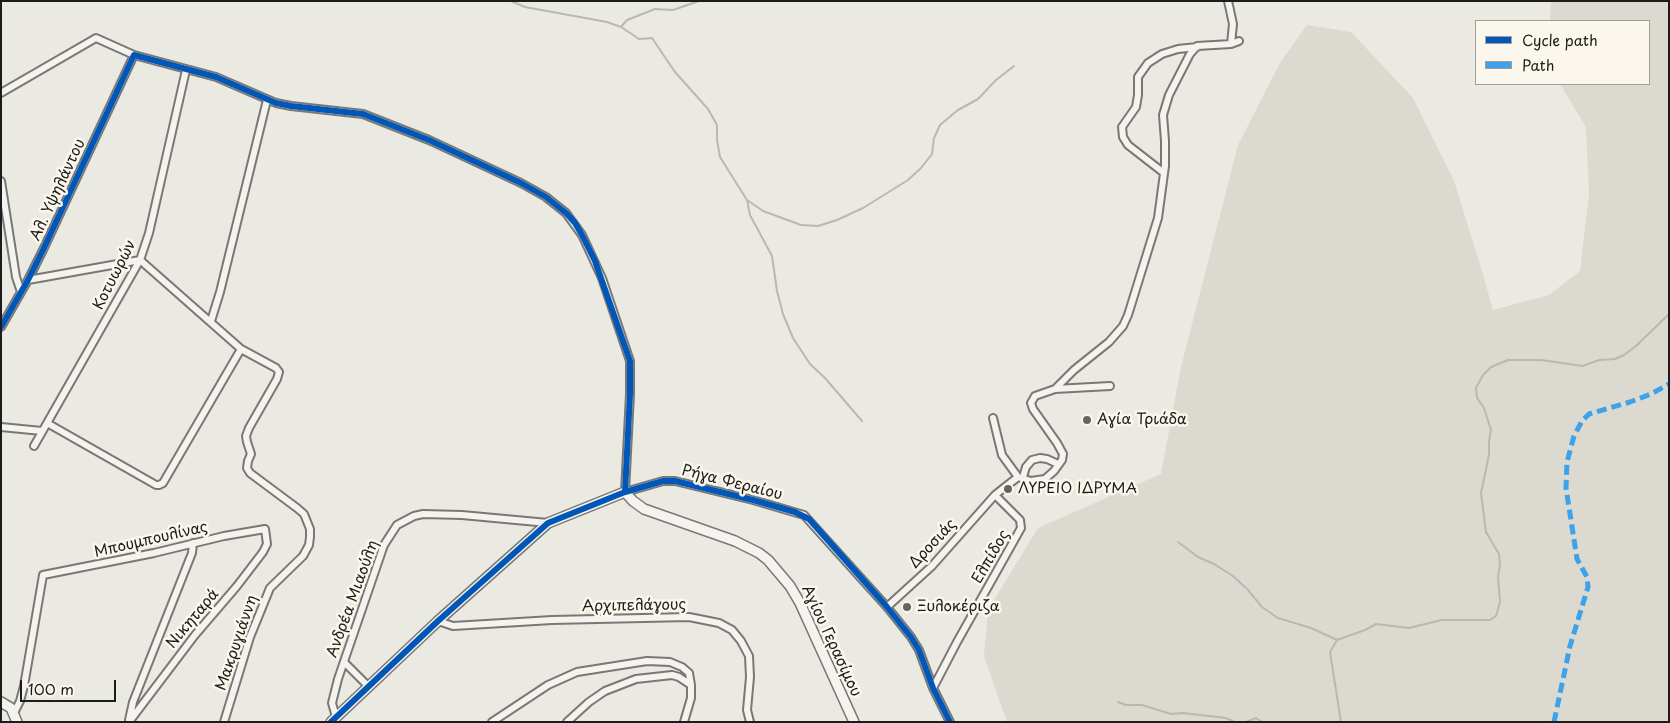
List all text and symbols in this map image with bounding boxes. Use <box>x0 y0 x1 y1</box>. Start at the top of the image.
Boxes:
legend <box>1475 20 1650 85</box>
text: Cycle path <box>1522 28 1598 51</box>
text: Path <box>1522 53 1554 76</box>
street label: Αλ. Υψηλάντου <box>27 136 89 244</box>
street label: Κοτυωρών <box>90 237 140 313</box>
place label: Αγία Τριάδα <box>1097 411 1187 429</box>
marker: Αγία Τριάδα <box>1081 414 1093 426</box>
street label: Ρήγα Φεραίου <box>680 462 784 504</box>
place label: ΛΥΡΕΙΟ ΙΔΡΥΜΑ <box>1018 480 1137 498</box>
marker: ΛΥΡΕΙΟ ΙΔΡΥΜΑ <box>1002 483 1014 495</box>
street label: Δροσιάς <box>906 516 960 572</box>
street label: Μπουμπουλίνας <box>93 518 209 562</box>
street label: Ελπίδος <box>969 527 1013 587</box>
street label: Ανδρέα Μιαούλη <box>323 538 383 660</box>
street label: Αγίου Γερασίμου <box>797 582 865 700</box>
street label: Νικηταρά <box>163 586 223 652</box>
street label: Μακρυγιάννη <box>212 593 262 693</box>
street label: Αρχιπελάγους <box>582 596 686 616</box>
place label: Ξυλοκέριζα <box>917 598 1000 616</box>
marker: Ξυλοκέριζα <box>901 601 913 613</box>
scale bar <box>22 670 119 702</box>
text: 100 m <box>28 677 74 700</box>

